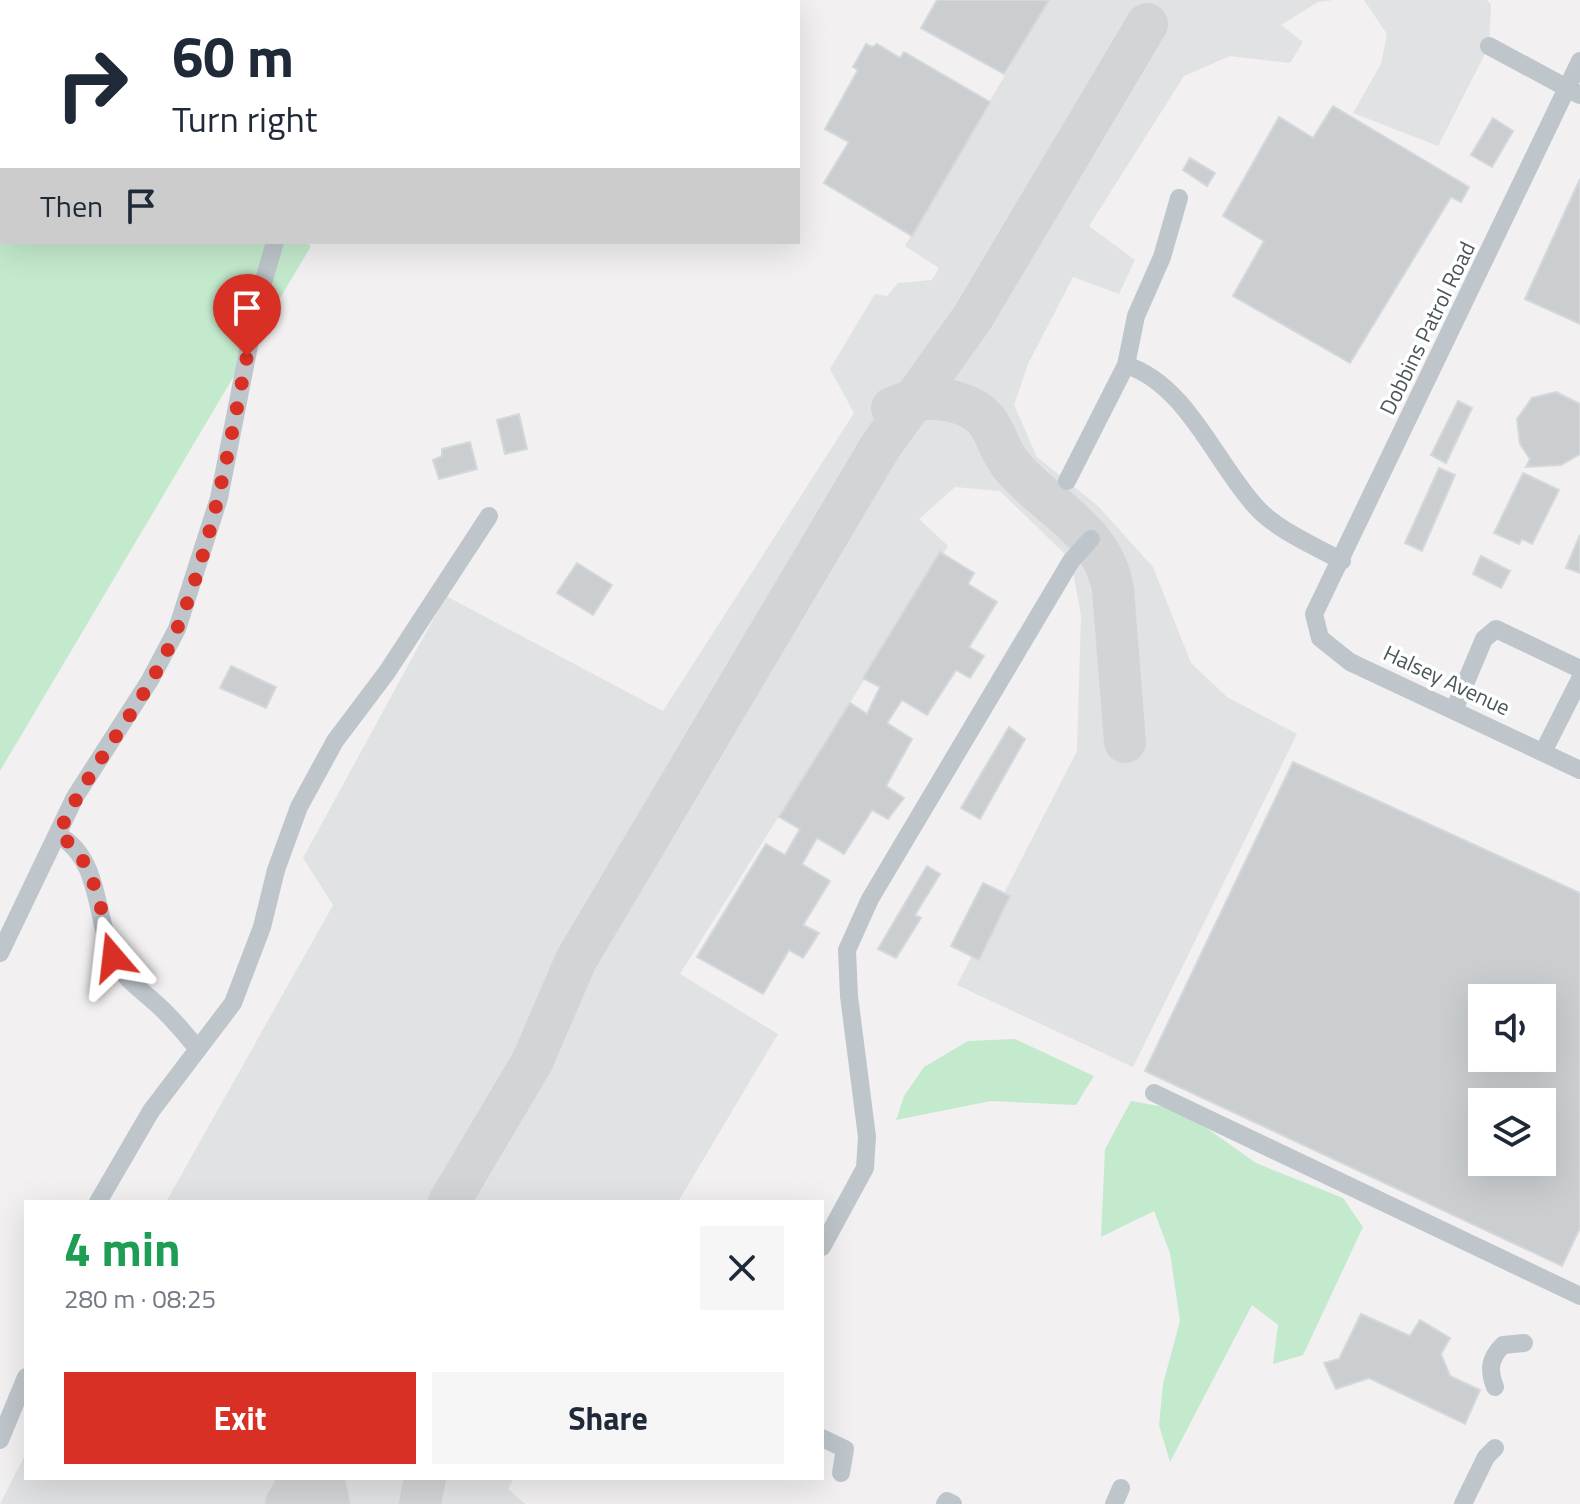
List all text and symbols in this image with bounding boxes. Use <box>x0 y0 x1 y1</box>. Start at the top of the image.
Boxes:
text: 60 m <box>172 14 294 99</box>
icon: right <box>40 32 144 136</box>
text: Turn right <box>172 91 317 146</box>
text: Then <box>40 183 103 229</box>
icon: arrive <box>119 184 163 228</box>
street label: Dobbins Patrol Road <box>1370 236 1484 420</box>
pin <box>213 274 281 356</box>
icon: arrive <box>225 286 269 330</box>
street label: Halsey Avenue <box>1378 636 1516 724</box>
position arrow <box>71 915 155 999</box>
map controls <box>1468 984 1556 1176</box>
button: sound <box>1468 984 1556 1072</box>
button: layers <box>1468 1088 1556 1176</box>
text: 4 min <box>64 1212 181 1285</box>
button: close <box>700 1226 784 1310</box>
text: 280 m · 08:25 <box>64 1279 216 1318</box>
button: Exit <box>64 1372 416 1464</box>
button: Share <box>432 1372 784 1464</box>

